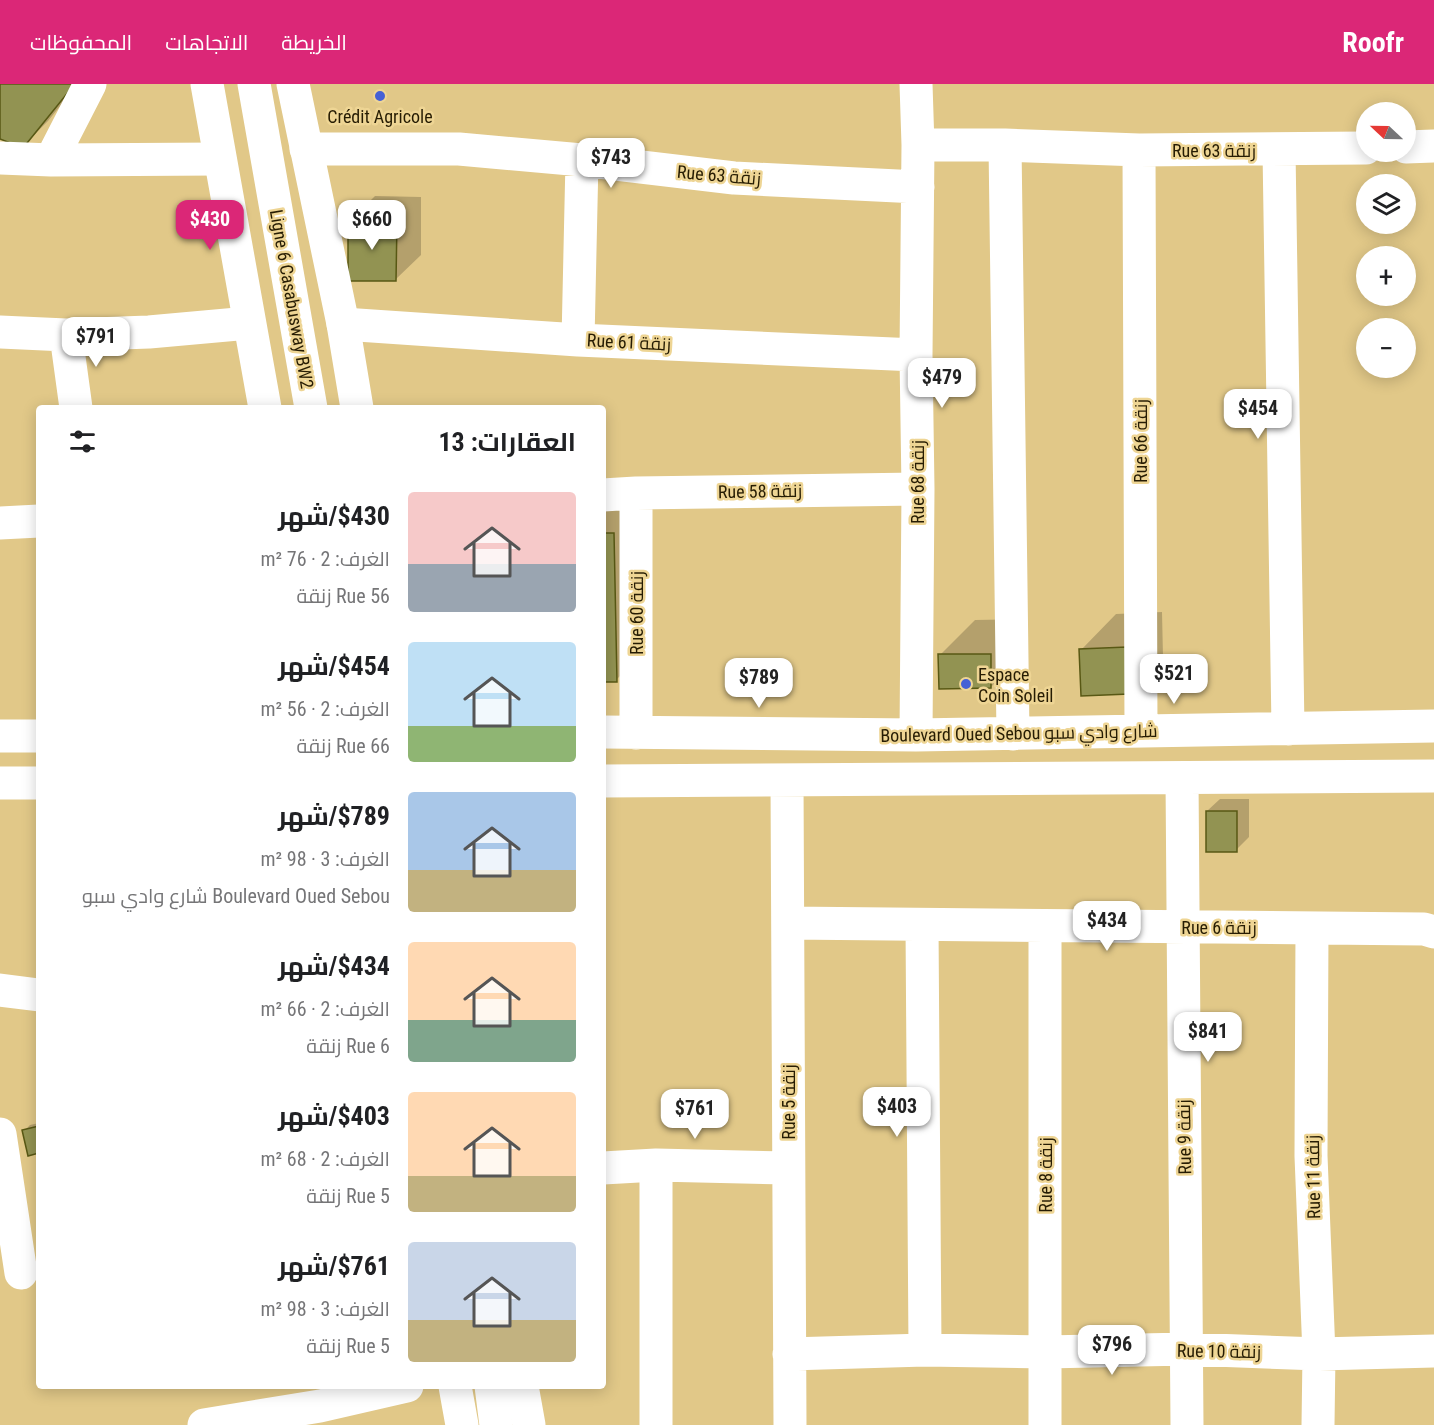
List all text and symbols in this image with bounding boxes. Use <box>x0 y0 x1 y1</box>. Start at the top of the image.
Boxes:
text: Roofr <box>1342 26 1404 59</box>
text: المحفوظات <box>30 31 132 55</box>
text: الاتجاهات <box>165 31 248 55</box>
text: الخريطة <box>281 31 347 55</box>
marker: Crédit Agricole <box>373 89 387 103</box>
north arrow <box>1356 102 1416 162</box>
map controls <box>1356 102 1416 378</box>
place label: Crédit Agricole <box>327 106 433 127</box>
pin: $743 <box>575 138 647 189</box>
street label: Rue 63 زنقة <box>1172 140 1256 162</box>
text: $743 <box>591 145 631 169</box>
street label: Rue 63 زنقة <box>676 161 762 190</box>
button: layers <box>1356 174 1416 234</box>
pin: $430 <box>174 200 246 251</box>
pin: $660 <box>336 200 408 251</box>
text: $430 <box>190 207 230 231</box>
text: $660 <box>352 207 392 231</box>
street label: Ligne 6 Casabusway BW2 <box>266 208 318 390</box>
button: + <box>1356 246 1416 306</box>
pin: $791 <box>60 317 132 368</box>
button: − <box>1356 318 1416 378</box>
text: $791 <box>76 324 116 348</box>
street label: Rue 61 زنقة <box>586 329 672 356</box>
pin: $479 <box>906 358 978 409</box>
text: $479 <box>922 365 962 389</box>
pin: $454 <box>1222 389 1294 440</box>
text: $454 <box>1238 396 1278 420</box>
street label: Rue 66 زنقة <box>1130 399 1152 483</box>
icon: filters <box>66 425 99 458</box>
text: العقارات: 13 <box>438 427 576 457</box>
street label: Rue 68 زنقة <box>907 440 929 524</box>
street label: Rue 58 زنقة <box>718 480 802 503</box>
text: $430/شهر <box>278 501 390 531</box>
icon: home <box>456 516 528 588</box>
text: الغرف: 2 · 76 m² <box>261 547 390 571</box>
street label: Rue 60 زنقة <box>626 571 648 655</box>
text: Rue 56 زنقة <box>296 584 390 608</box>
text: $454/شهر <box>278 651 390 681</box>
pin: $521 <box>1138 654 1210 705</box>
pin: $789 <box>723 658 795 709</box>
text: $521 <box>1154 661 1194 685</box>
place label: Espace Coin Soleil <box>978 664 1053 706</box>
text: $789 <box>739 665 779 689</box>
icon: home <box>456 666 528 738</box>
marker: Espace Coin Soleil <box>959 677 973 691</box>
text: الغرف: 2 · 56 m² <box>261 697 390 721</box>
street label: Boulevard Oued Sebou شارع وادي سبو <box>880 720 1158 750</box>
text: Rue 66 زنقة <box>296 734 390 758</box>
text: $789/شهر <box>278 801 390 831</box>
icon: home <box>456 816 528 888</box>
text: الغرف: 3 · 98 m² <box>261 847 390 871</box>
text: Boulevard Oued Sebou شارع وادي سبو <box>82 884 390 908</box>
pin: $434 <box>1071 901 1143 952</box>
text: $434 <box>1087 908 1127 932</box>
street label: Rue 6 زنقة <box>1181 917 1257 939</box>
text: $434/شهر <box>278 951 390 981</box>
icon: home <box>456 966 528 1038</box>
text: الغرف: 2 · 66 m² <box>261 997 390 1021</box>
pin: $841 <box>1172 1012 1244 1063</box>
text: $841 <box>1188 1019 1228 1043</box>
text: Rue 6 زنقة <box>306 1034 390 1058</box>
street label: Rue 5 زنقة <box>778 1064 800 1140</box>
pin: $403 <box>861 1087 933 1138</box>
pin: $761 <box>659 1089 731 1140</box>
text: $403 <box>877 1094 917 1118</box>
text: $761 <box>675 1096 715 1120</box>
street label: Rue 9 زنقة <box>1173 1099 1196 1175</box>
text: $403/شهر <box>278 1101 390 1131</box>
icon: home <box>456 1116 528 1188</box>
street label: Rue 11 زنقة <box>1302 1135 1325 1219</box>
street label: Rue 8 زنقة <box>1035 1137 1057 1213</box>
text: الغرف: 2 · 68 m² <box>261 1147 390 1171</box>
text: Rue 5 زنقة <box>306 1184 390 1208</box>
text: $761/شهر <box>278 1251 390 1281</box>
icon: home <box>456 1266 528 1338</box>
text: الغرف: 3 · 98 m² <box>261 1297 390 1321</box>
pin: $796 <box>1076 1325 1148 1376</box>
text: $796 <box>1092 1332 1132 1356</box>
text: Rue 5 زنقة <box>306 1334 390 1358</box>
street label: Rue 10 زنقة <box>1177 1340 1261 1363</box>

